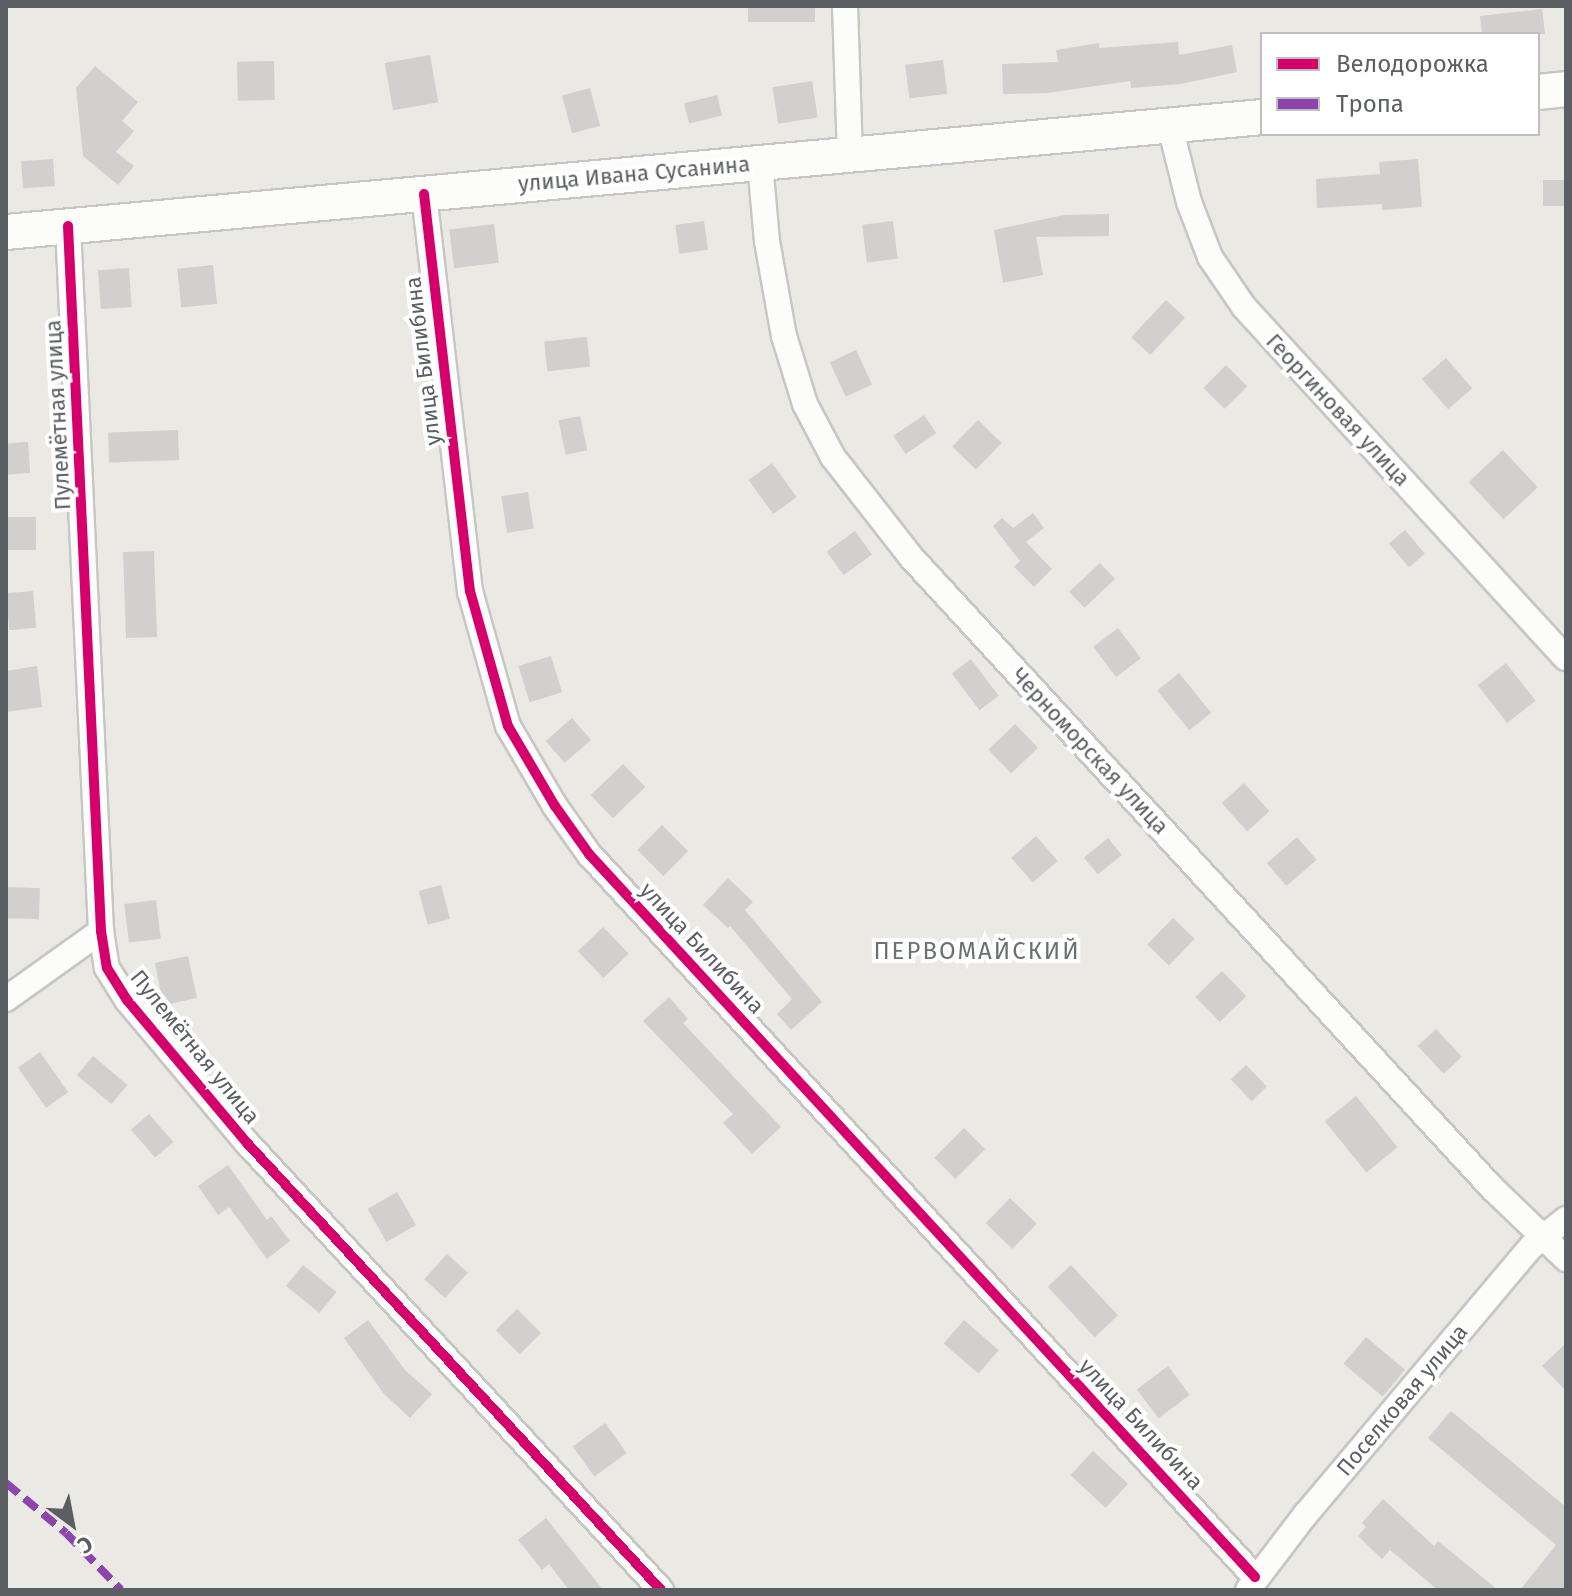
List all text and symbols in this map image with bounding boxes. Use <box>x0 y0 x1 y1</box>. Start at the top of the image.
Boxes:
legend <box>1260 32 1540 136</box>
text: Велодорожка <box>1336 50 1489 78</box>
text: Тропа <box>1336 90 1404 118</box>
street label: улица Ивана Сусанина <box>517 151 751 197</box>
street label: улица Билибина <box>400 275 446 447</box>
street label: Пулемётная улица <box>40 319 76 511</box>
street label: Георгиновая улица <box>1261 328 1415 492</box>
street label: Черноморская улица <box>1006 662 1174 840</box>
street label: улица Билибина <box>634 877 770 1019</box>
district label: ПЕРВОМАЙСКИЙ <box>873 938 1081 966</box>
street label: Пулемётная улица <box>125 965 265 1129</box>
street label: Поселковая улица <box>1331 1319 1473 1481</box>
street label: улица Билибина <box>1073 1353 1209 1495</box>
north arrow <box>32 1484 112 1564</box>
text: С <box>72 1530 98 1560</box>

